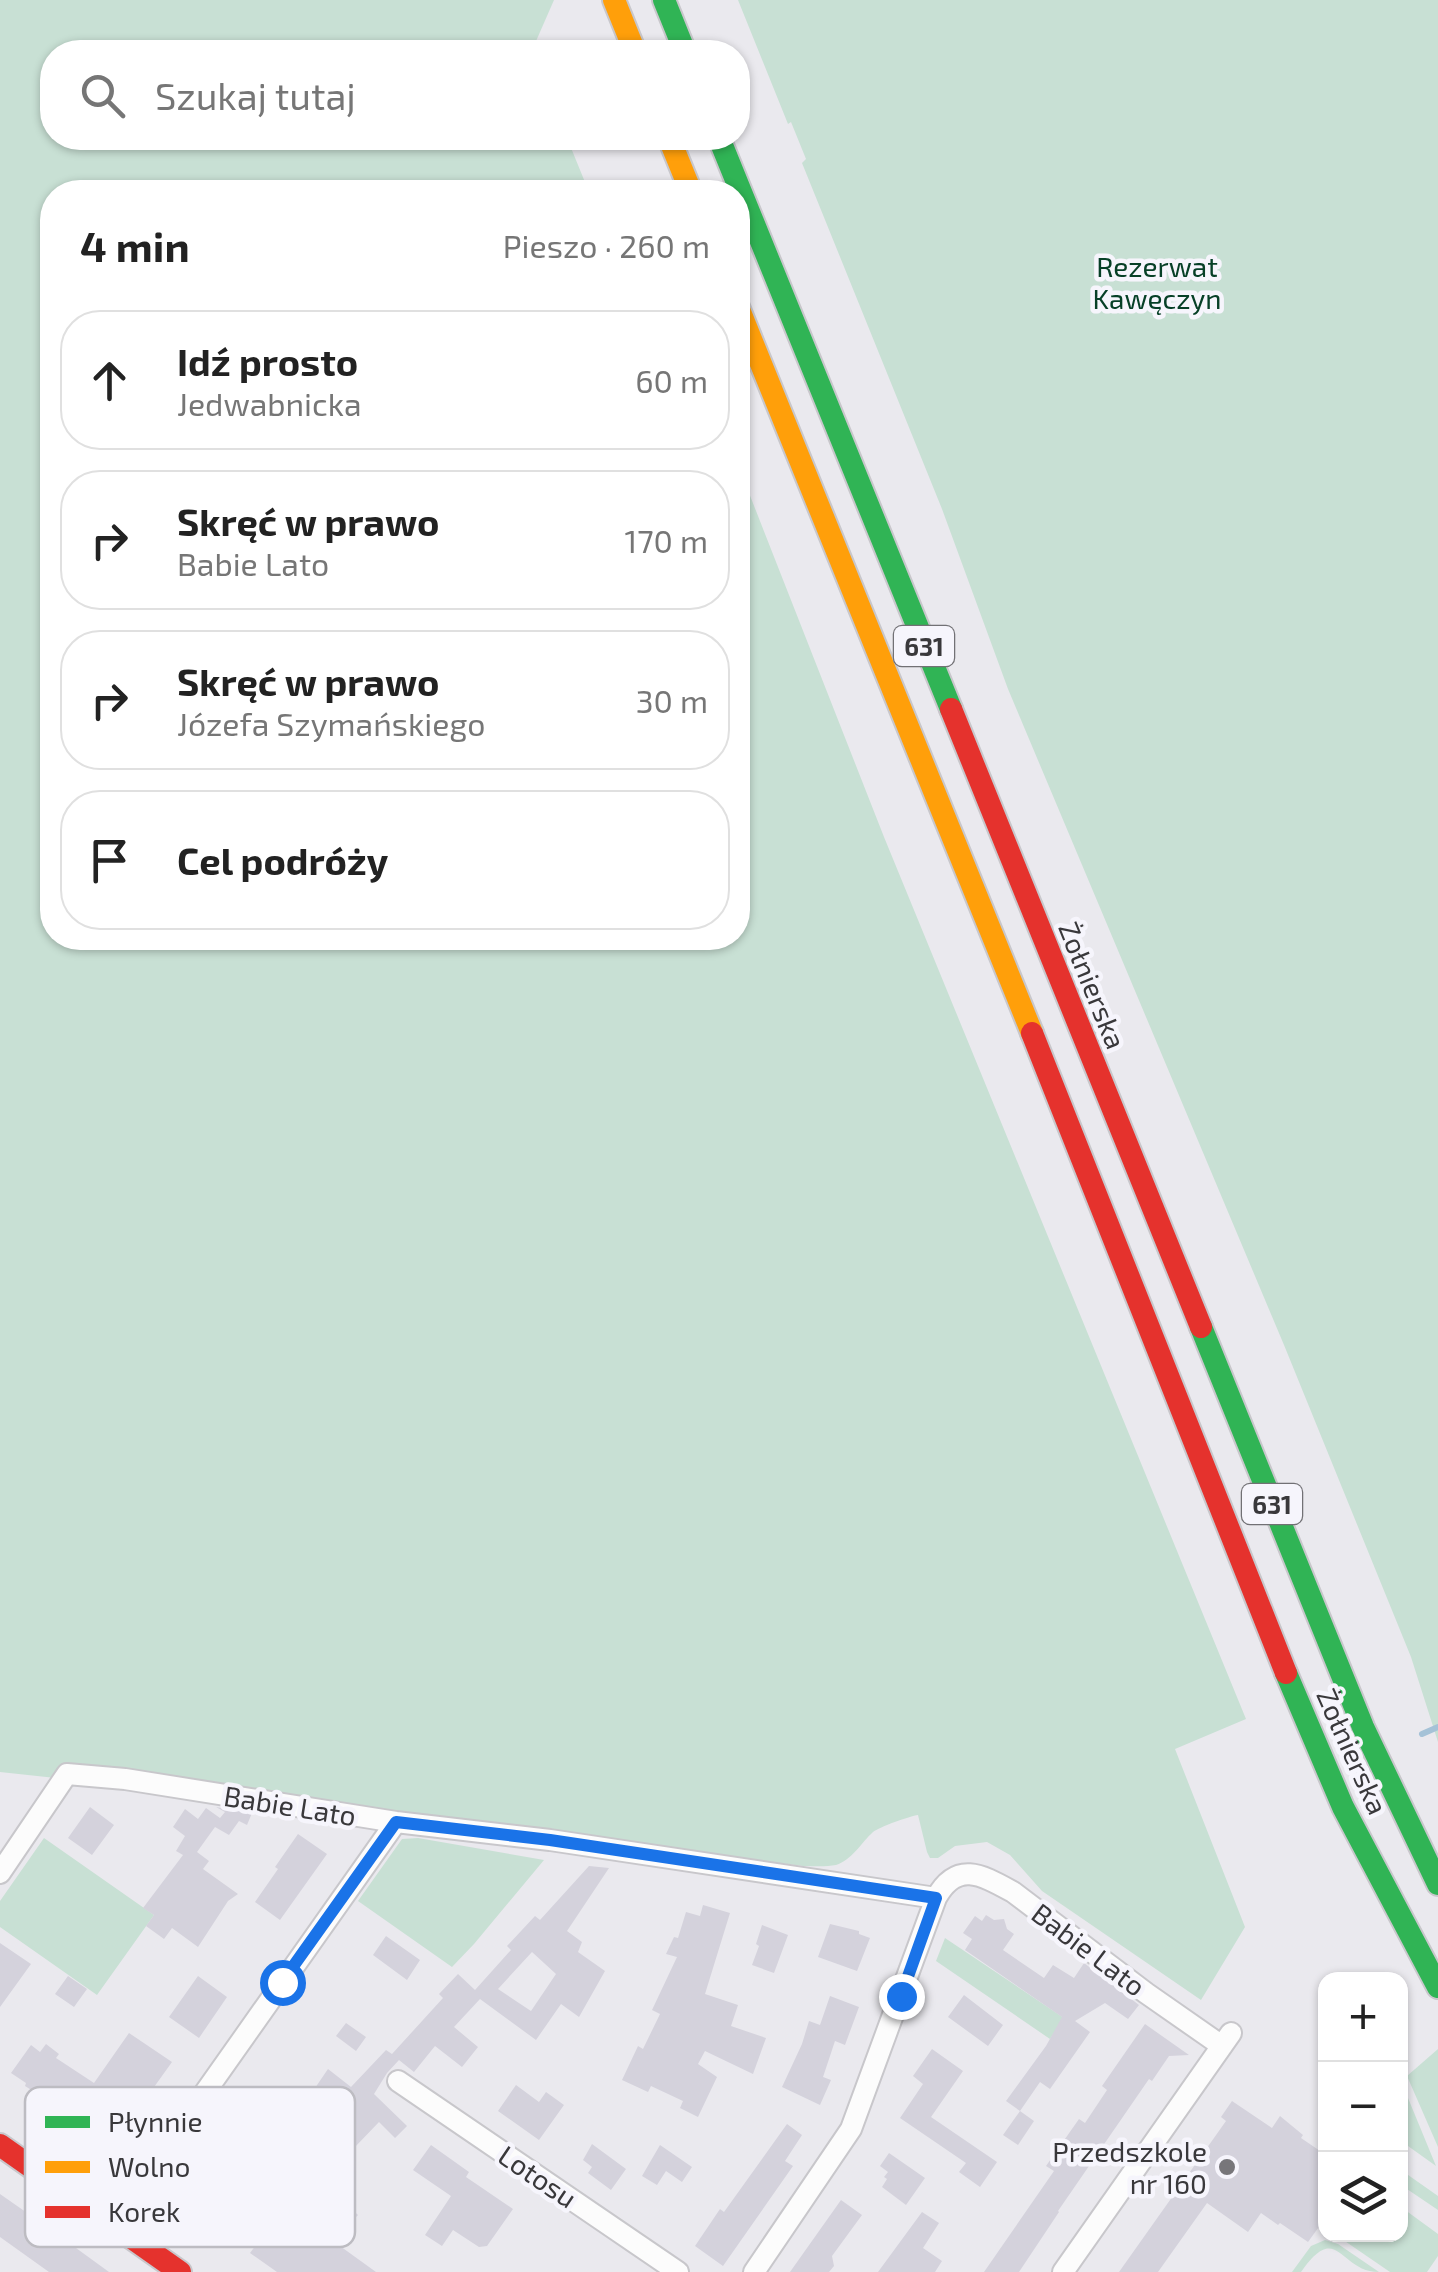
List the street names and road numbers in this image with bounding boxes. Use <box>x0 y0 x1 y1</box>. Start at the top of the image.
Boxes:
road number: 631 <box>894 626 954 666</box>
street label: Żołnierska <box>1052 916 1134 1054</box>
road number: 631 <box>1242 1484 1302 1524</box>
street label: Żołnierska <box>1310 1683 1396 1819</box>
street label: Babie Lato <box>222 1778 358 1832</box>
street label: Babie Lato <box>1026 1895 1152 2003</box>
street label: Lotosu <box>492 2138 584 2214</box>

